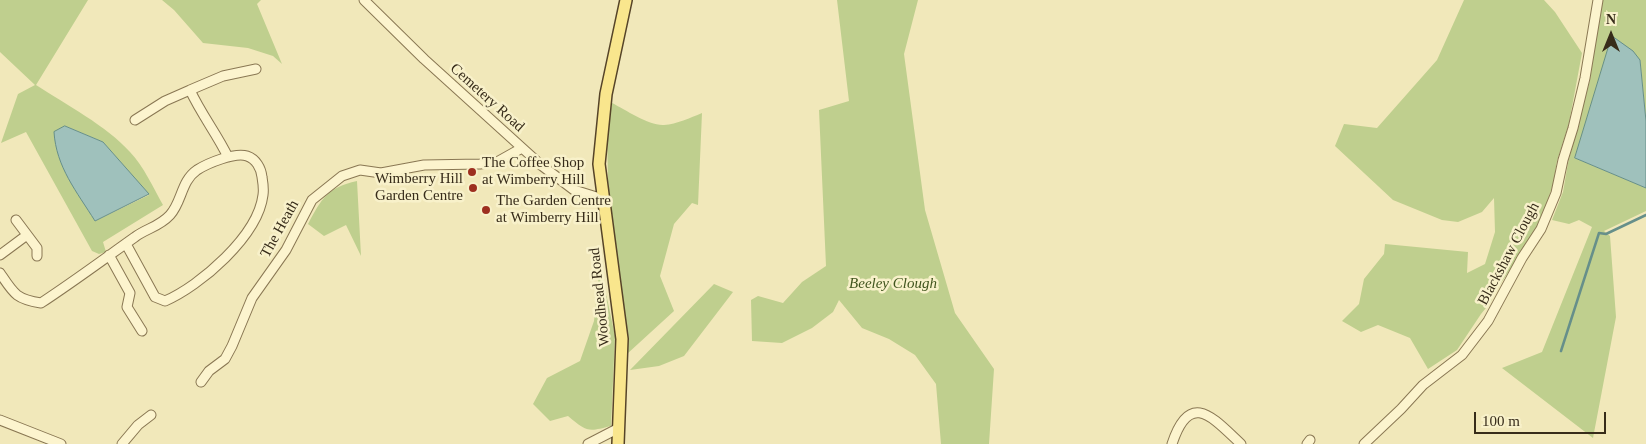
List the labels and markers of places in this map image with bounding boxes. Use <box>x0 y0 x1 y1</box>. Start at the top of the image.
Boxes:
place label: The Coffee Shop at Wimberry Hill <box>482 154 585 189</box>
marker: The Coffee Shop at Wimberry Hill <box>466 166 478 178</box>
place label: Wimberry Hill Garden Centre <box>375 170 463 205</box>
marker: Wimberry Hill Garden Centre <box>467 182 479 194</box>
place label: The Garden Centre at Wimberry Hill <box>496 192 611 227</box>
marker: The Garden Centre at Wimberry Hill <box>480 204 492 216</box>

